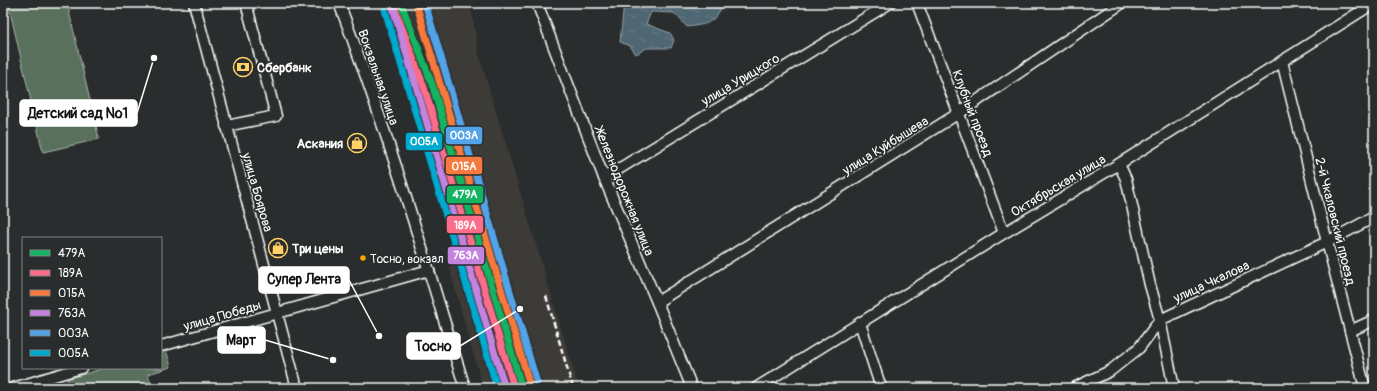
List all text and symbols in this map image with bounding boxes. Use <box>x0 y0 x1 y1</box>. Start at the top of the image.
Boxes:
street label: Вокзальная улица <box>354 27 402 127</box>
street label: улица Урицкого <box>698 50 782 110</box>
bank icon: Сбербанк <box>232 56 254 78</box>
place label: Сбербанк <box>257 60 312 76</box>
street label: Клубный проезд <box>948 68 996 159</box>
callout: Детский сад №1 <box>20 100 137 126</box>
text: Детский сад №1 <box>27 105 128 122</box>
street label: улица Куйбышева <box>839 113 931 179</box>
street label: Железнодорожная улица <box>590 123 657 258</box>
line badge: 003А <box>445 126 483 145</box>
text: 003А <box>450 129 479 142</box>
shop icon: Аскания <box>346 132 368 154</box>
line badge: 005А <box>405 132 443 151</box>
text: 005А <box>410 135 439 148</box>
place label: Аскания <box>297 136 343 152</box>
street label: улица Боярова <box>238 150 276 234</box>
street label: Октябрьская улица <box>1008 151 1109 220</box>
line badge: 015А <box>445 156 483 175</box>
street label: 2-й Чкаловский проезд <box>1311 156 1359 287</box>
text: 015А <box>452 160 477 173</box>
line badge: 479А <box>446 185 484 204</box>
text: 479А <box>451 188 478 201</box>
line badge: 189А <box>446 215 484 234</box>
text: 189А <box>454 219 477 232</box>
legend <box>22 237 162 369</box>
shop icon: Три цены <box>267 237 289 259</box>
place label: Три цены <box>291 241 343 257</box>
text: 479А <box>58 246 85 261</box>
line badge: 763А <box>447 246 485 265</box>
text: 763А <box>453 249 480 262</box>
place label: Тосно, вокзал <box>370 252 444 267</box>
marker: Тосно, вокзал <box>358 253 368 263</box>
street label: улица Чкалова <box>1170 257 1252 307</box>
text: 189А <box>58 266 83 281</box>
callout: Супер Лента <box>259 267 349 293</box>
text: Супер Лента <box>267 271 342 288</box>
text: 015А <box>58 286 85 301</box>
street label: улица Победы <box>181 297 263 335</box>
text: 763А <box>58 306 86 321</box>
text: 003А <box>58 326 89 341</box>
callout: Март <box>218 327 265 353</box>
text: Март <box>226 332 257 349</box>
callout: Тосно <box>407 333 460 359</box>
text: Тосно <box>414 338 452 355</box>
text: 005А <box>58 346 89 361</box>

